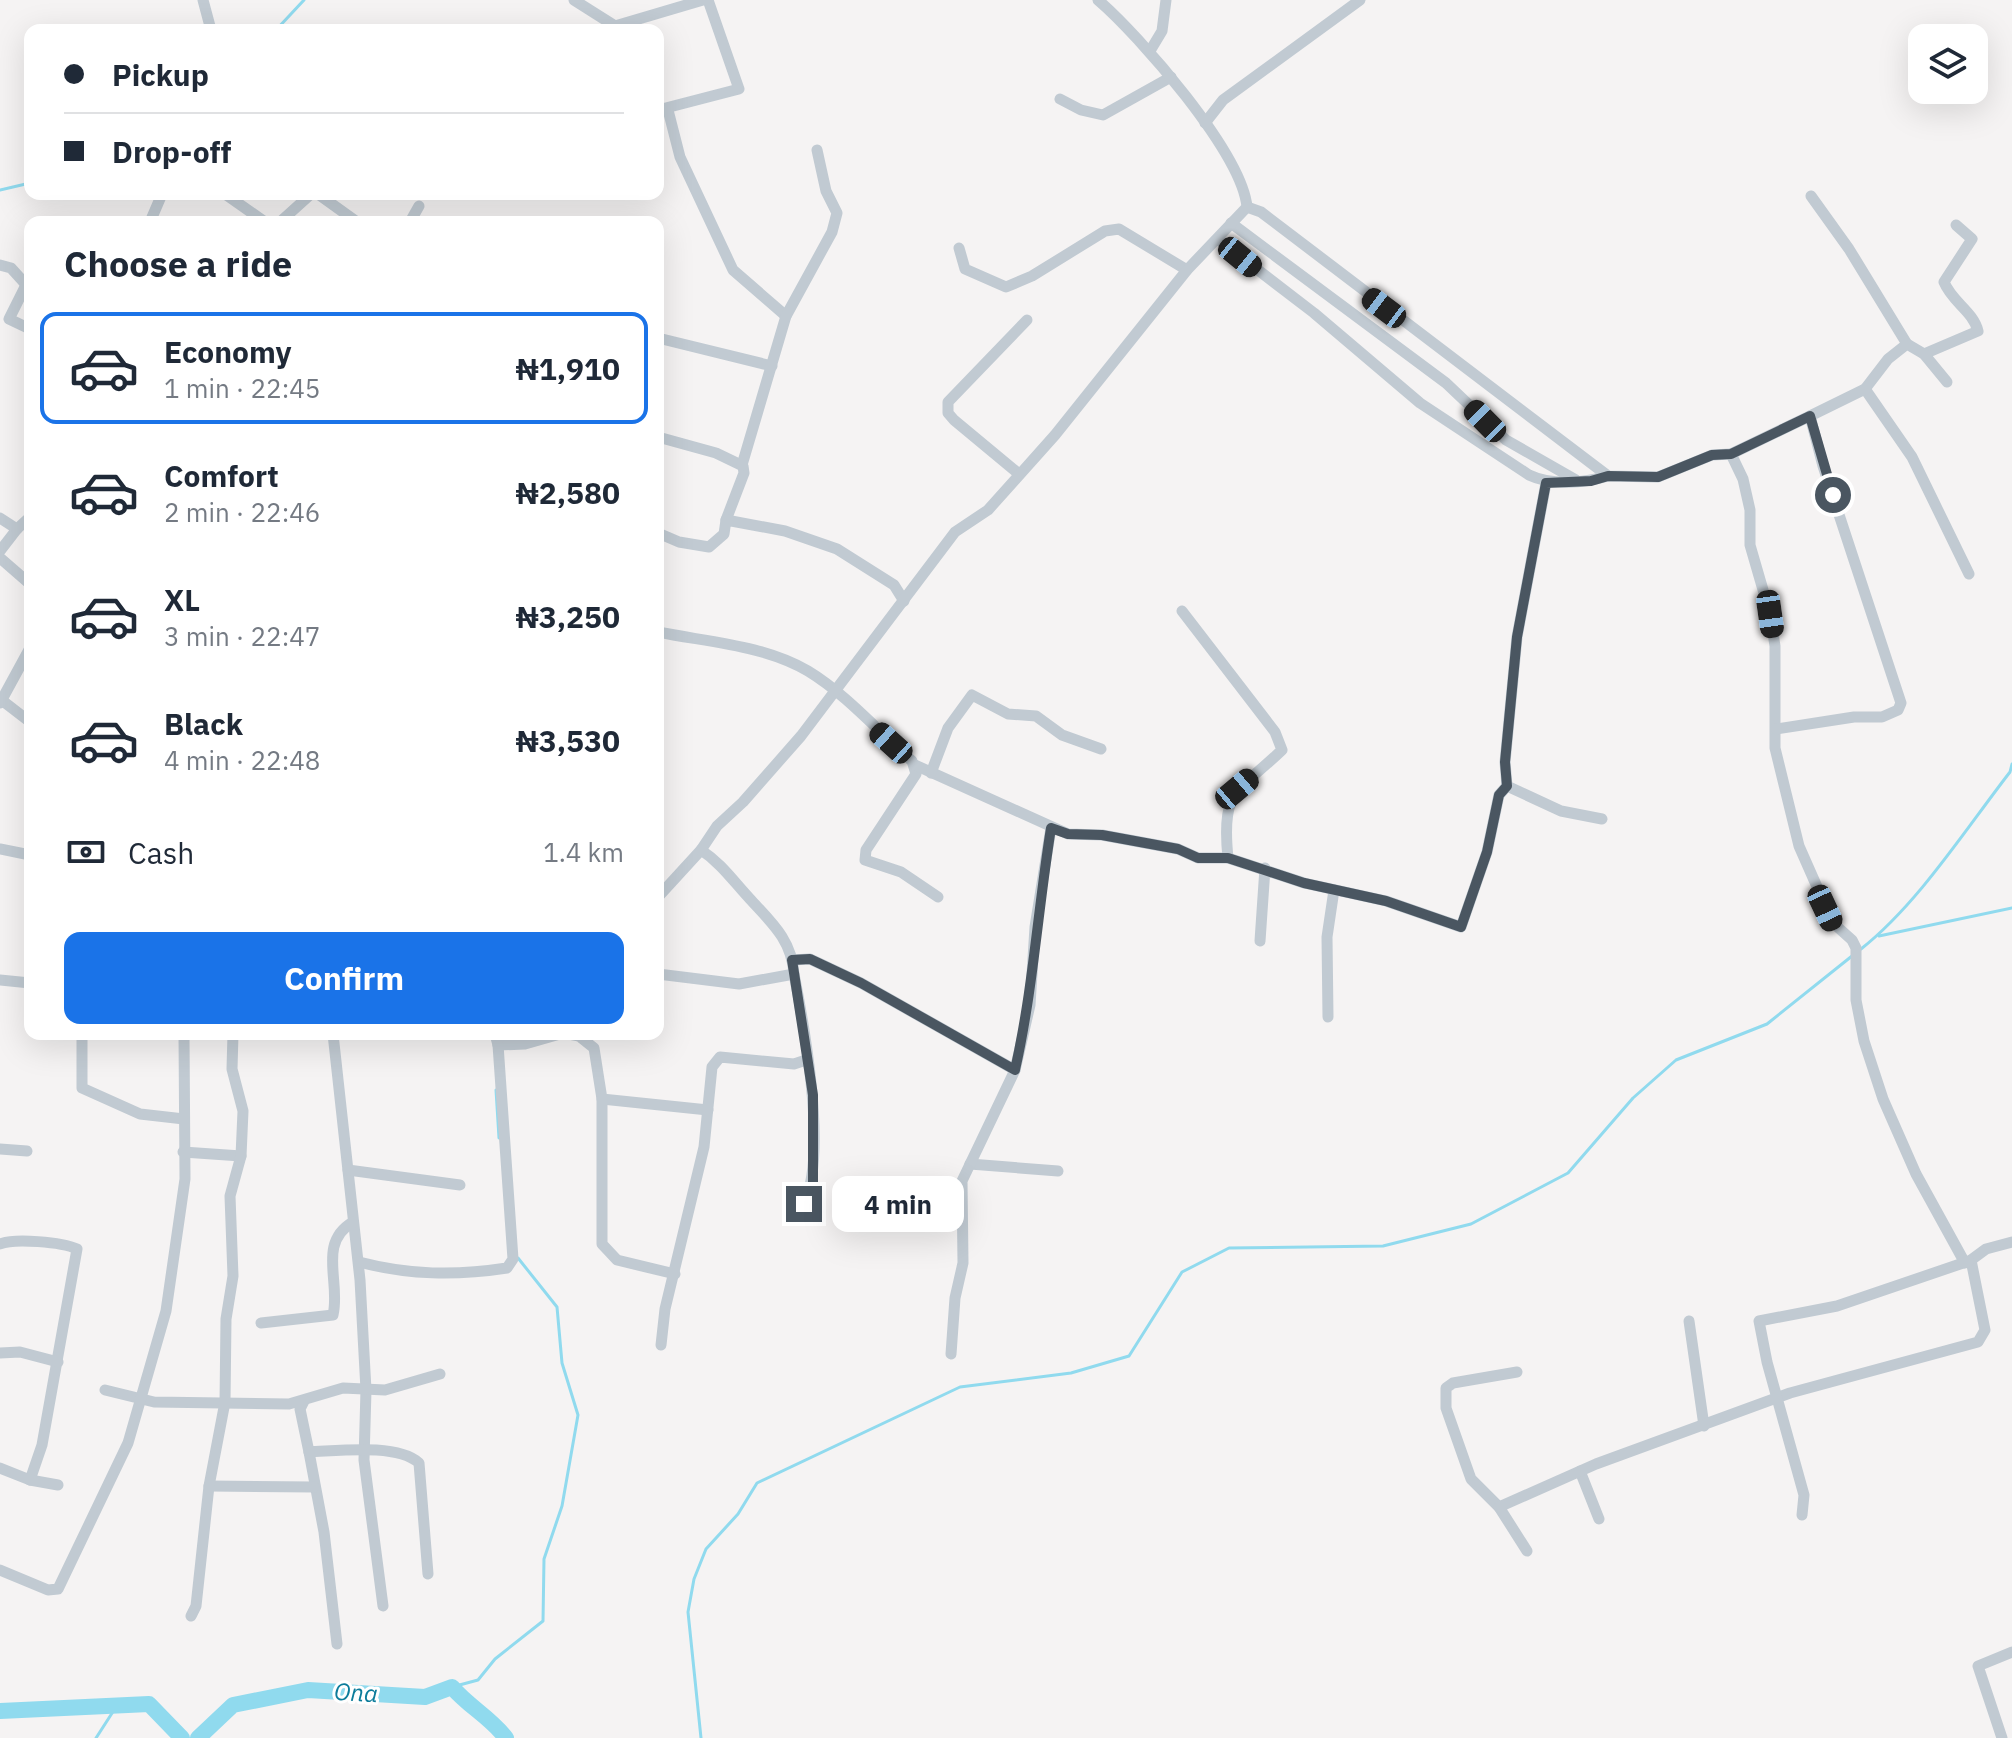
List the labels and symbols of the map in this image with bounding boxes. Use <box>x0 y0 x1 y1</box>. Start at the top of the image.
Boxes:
car <box>1214 233 1266 281</box>
car <box>1358 284 1410 332</box>
car <box>1460 396 1510 446</box>
route start <box>1815 477 1851 513</box>
car <box>1755 589 1785 639</box>
car <box>865 718 917 768</box>
car <box>1211 764 1263 814</box>
car <box>1804 881 1846 935</box>
callout: 4 min <box>832 1176 964 1232</box>
route end <box>786 1186 822 1222</box>
water label: Ona <box>333 1675 379 1709</box>

